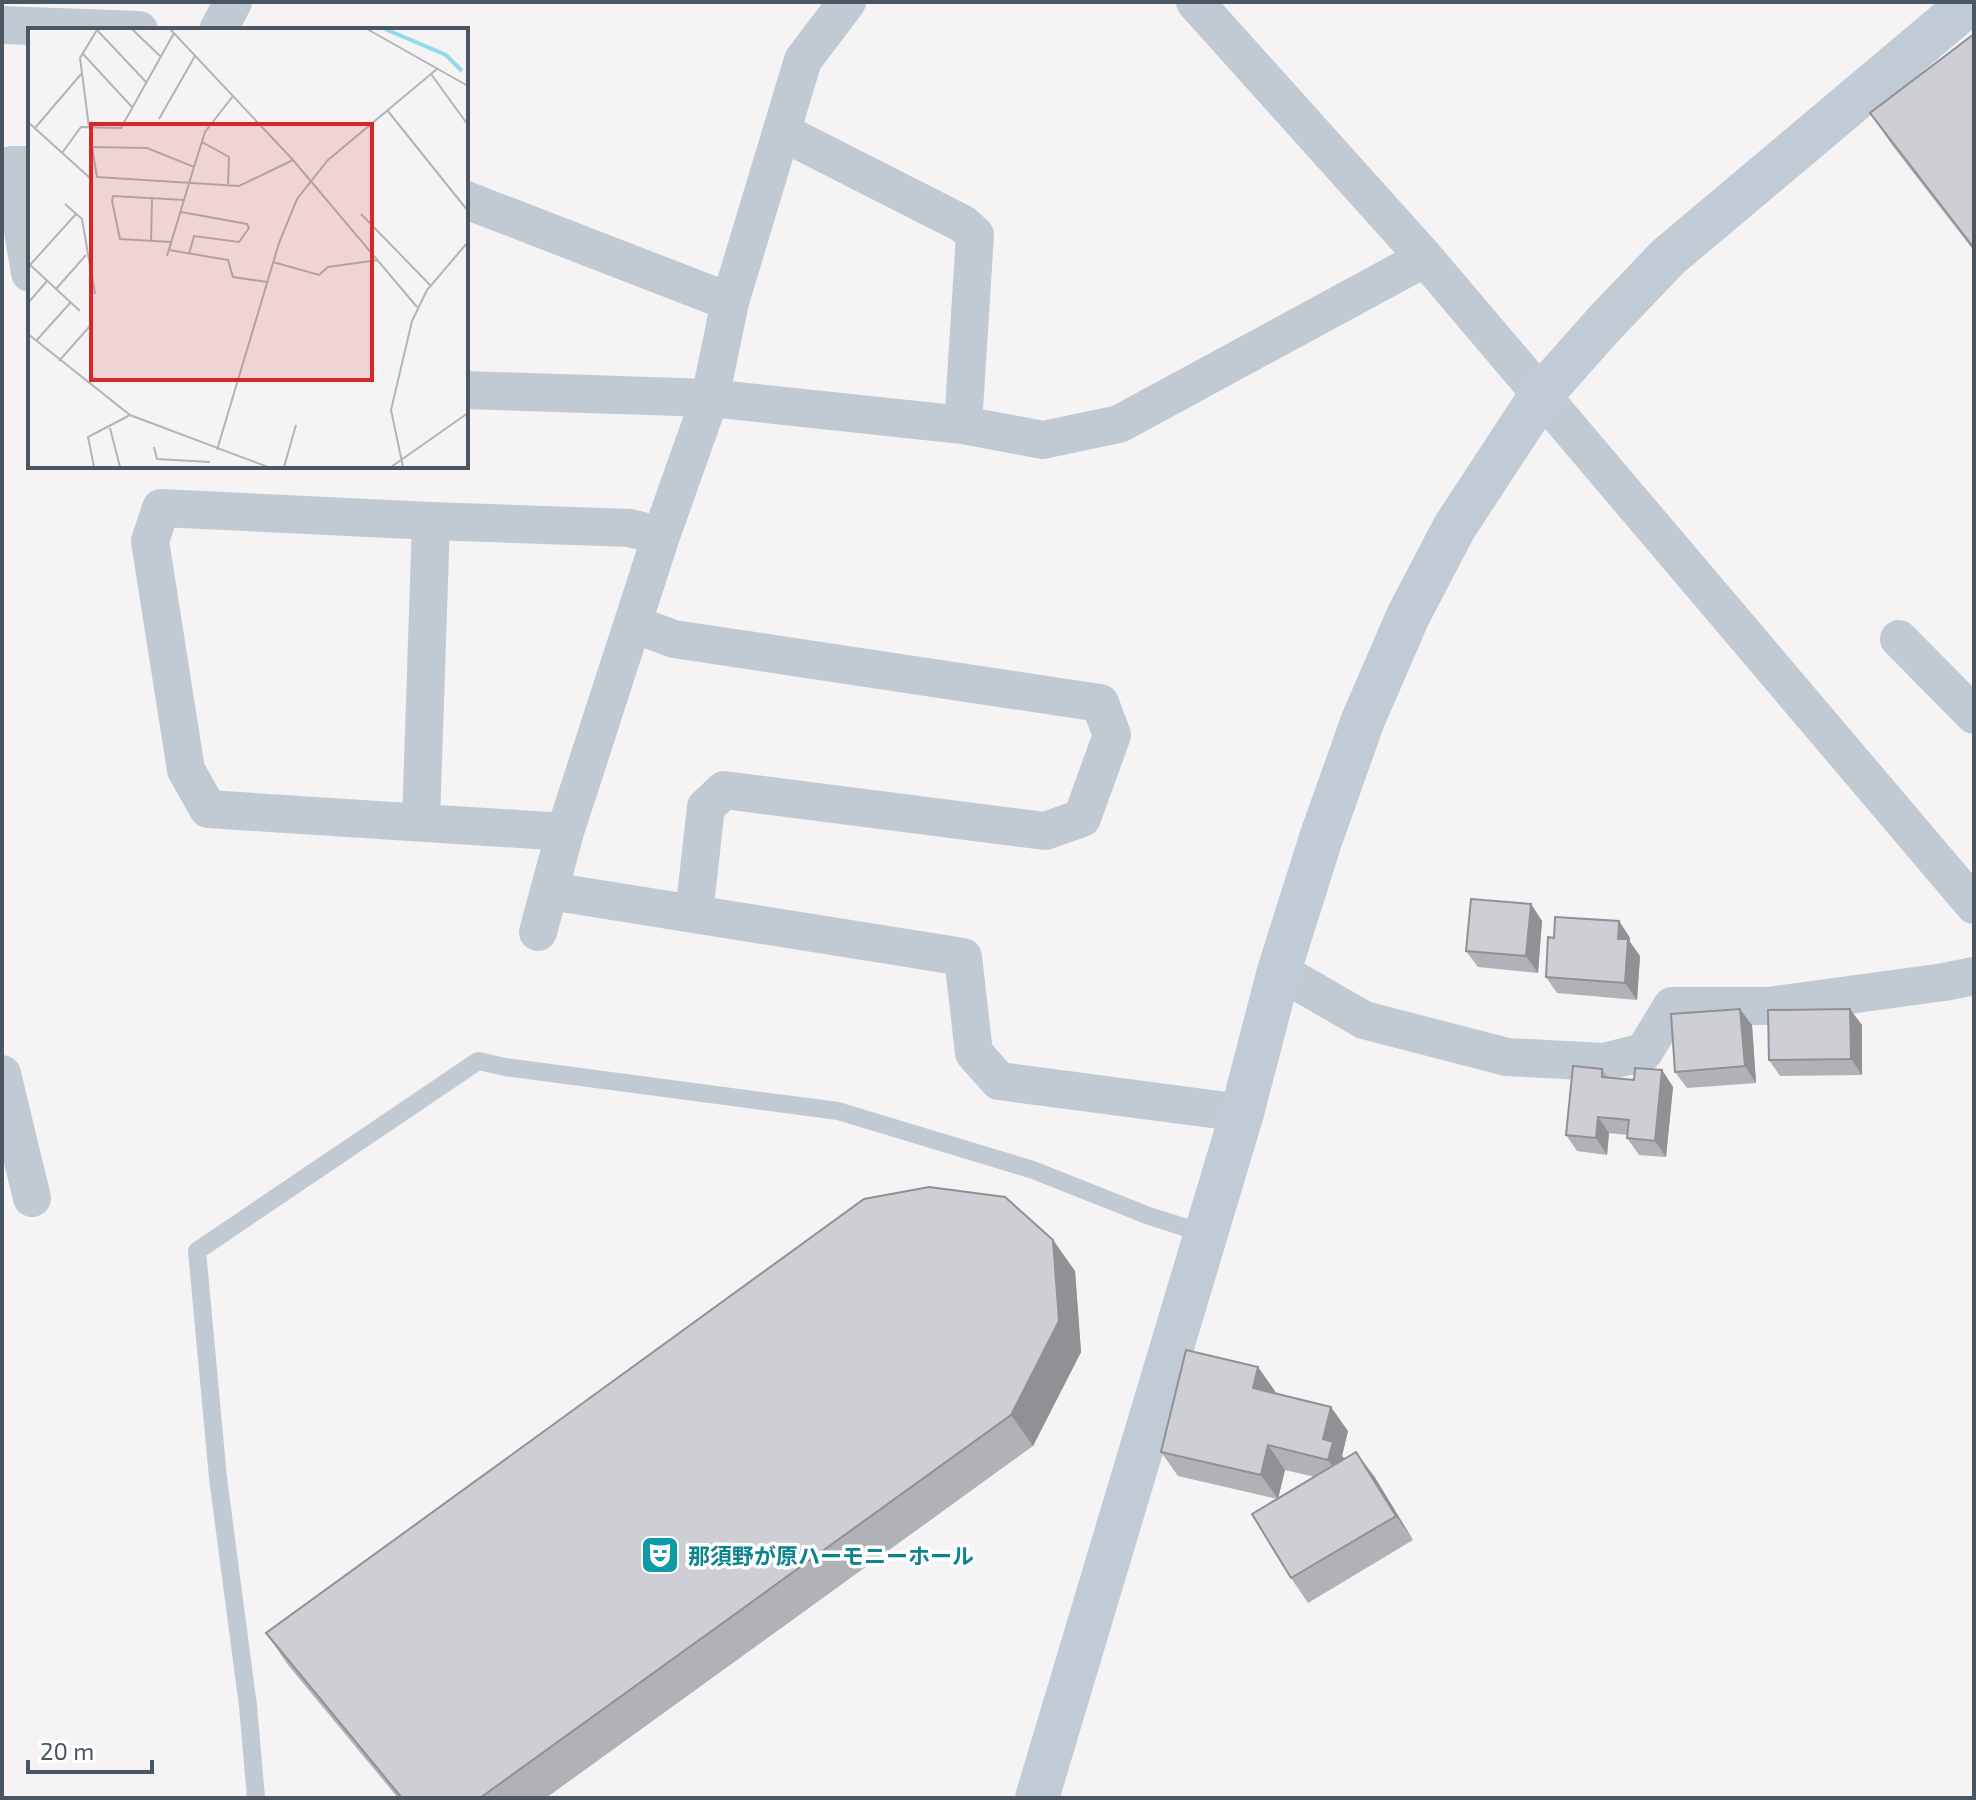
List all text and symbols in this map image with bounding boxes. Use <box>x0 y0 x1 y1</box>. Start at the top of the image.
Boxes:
inset map <box>28 28 468 468</box>
theatre icon: 那須野が原ハーモニーホール <box>639 1534 681 1576</box>
place label: 那須野が原ハーモニーホール <box>688 1542 974 1568</box>
scale bar <box>28 1724 152 1774</box>
text: 20 m <box>40 1736 94 1765</box>

